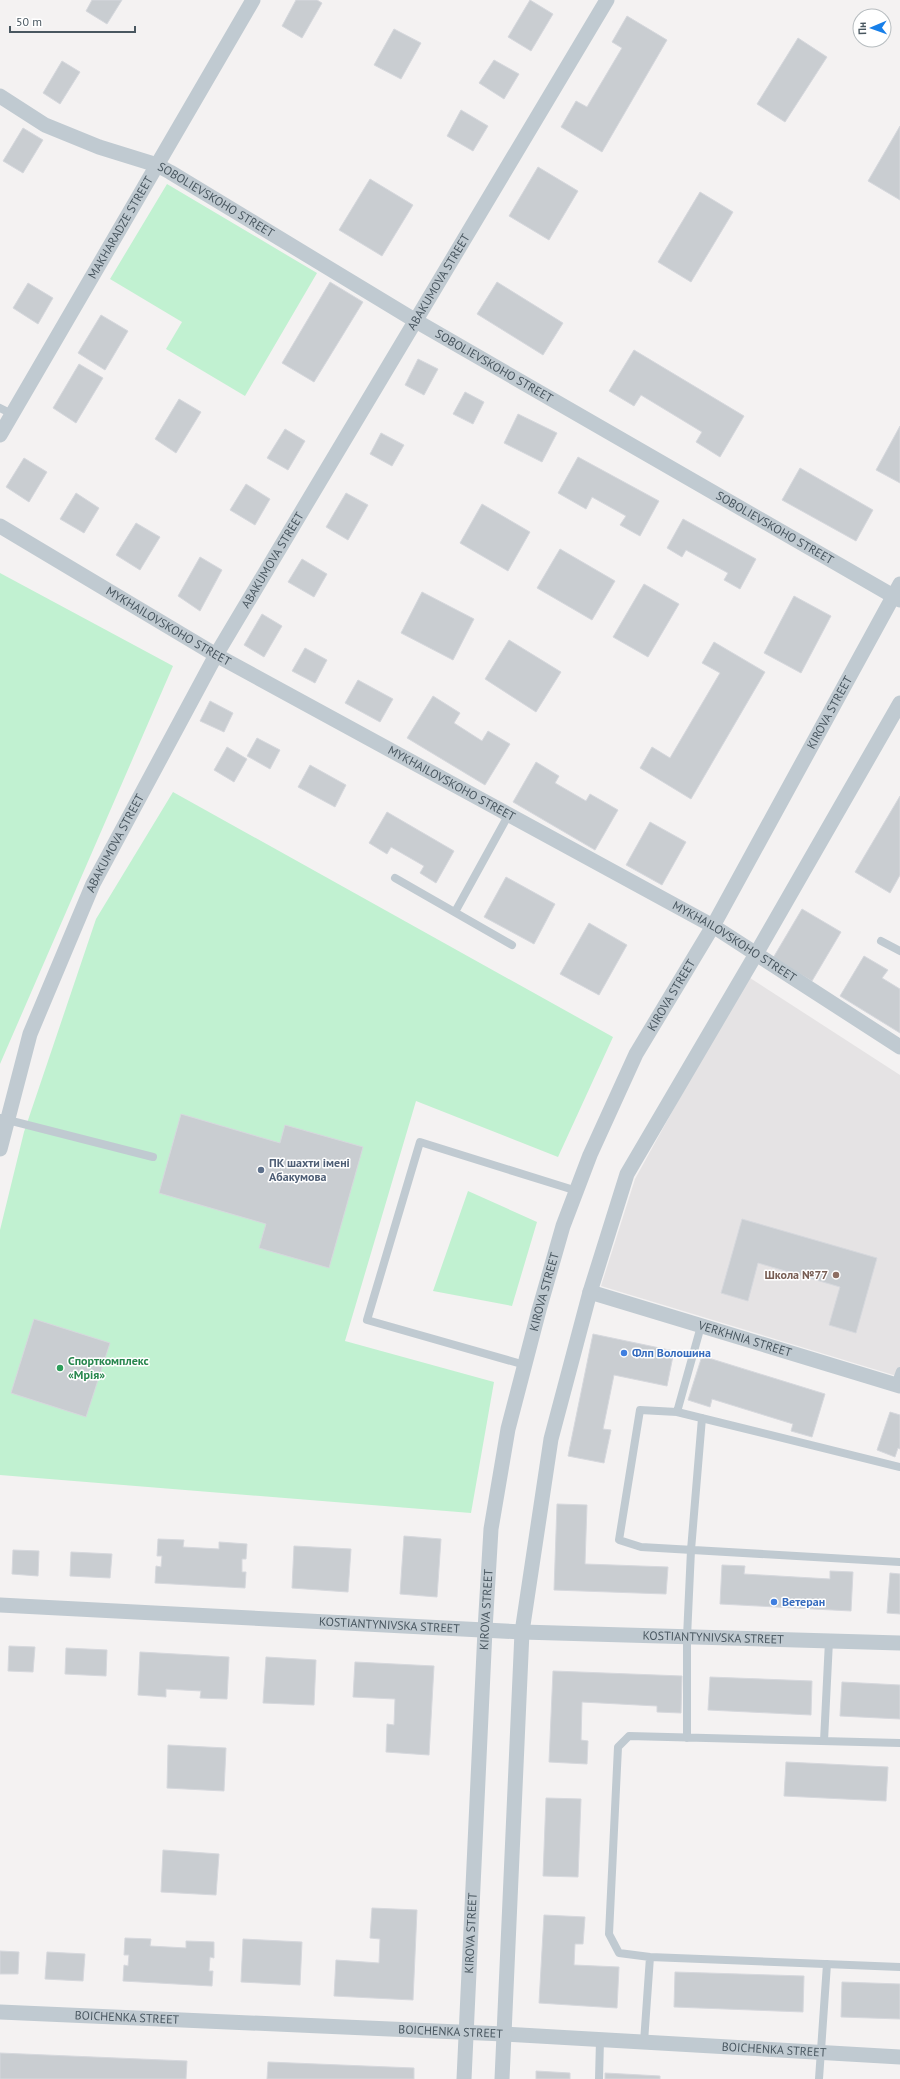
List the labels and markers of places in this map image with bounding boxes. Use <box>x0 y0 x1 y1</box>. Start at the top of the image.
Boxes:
place label: ПК шахти імені Абакумова <box>269 1155 350 1184</box>
marker: ПК шахти імені Абакумова <box>256 1165 266 1175</box>
place label: Школа №77 <box>764 1267 828 1282</box>
marker: Школа №77 <box>831 1270 841 1280</box>
place label: Флп Волошина <box>632 1345 711 1360</box>
marker: Флп Волошина <box>619 1348 629 1358</box>
place label: Спорткомплекс «Мрія» <box>68 1353 149 1382</box>
marker: Спорткомплекс «Мрія» <box>55 1363 65 1373</box>
place label: Ветеран <box>782 1594 825 1609</box>
marker: Ветеран <box>769 1597 779 1607</box>

